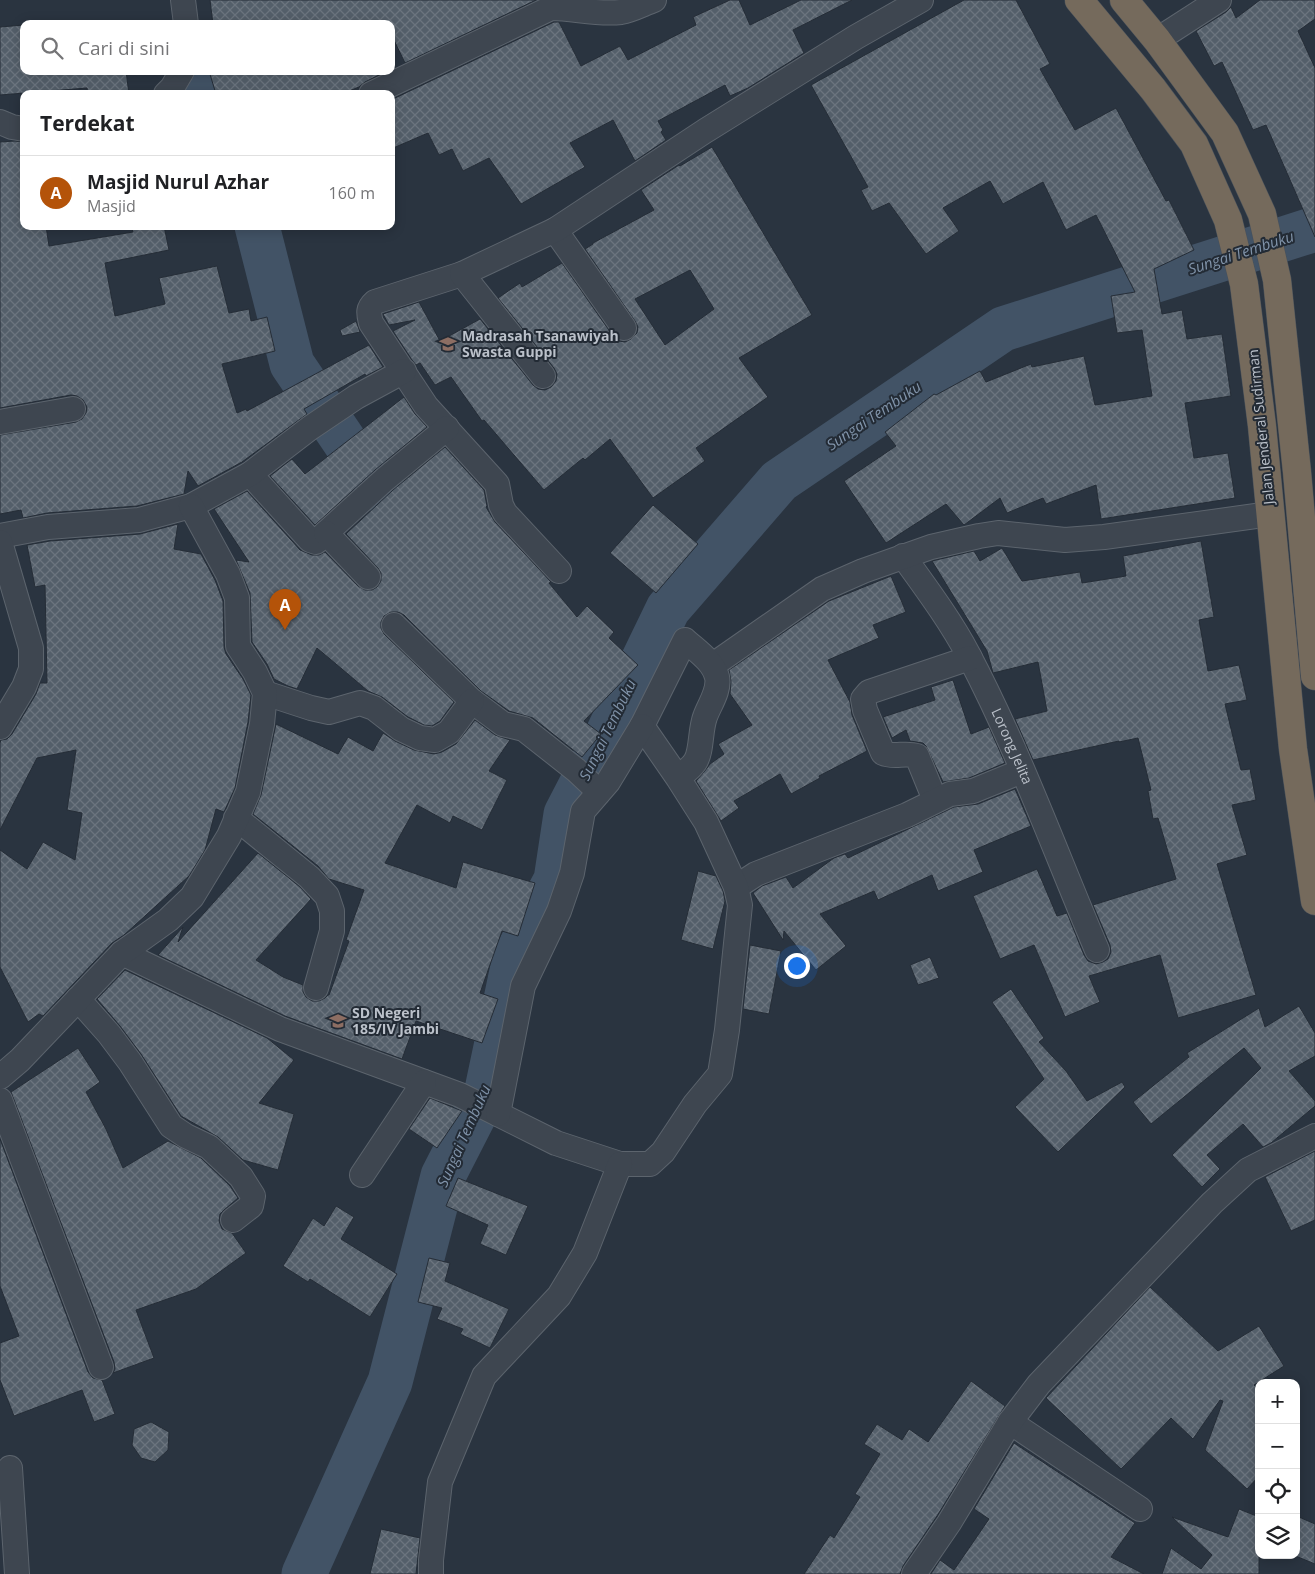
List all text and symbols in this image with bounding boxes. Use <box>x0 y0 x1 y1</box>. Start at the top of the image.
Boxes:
search box <box>20 20 395 75</box>
icon: search <box>38 34 66 62</box>
text: Cari di sini <box>78 35 170 61</box>
text: Terdekat <box>40 109 135 137</box>
text: Masjid Nurul Azhar <box>87 169 269 195</box>
text: A <box>50 182 62 204</box>
text: 160 m <box>329 182 375 204</box>
text: Masjid <box>87 195 136 217</box>
water label: Sungai Tembuku <box>1185 225 1296 279</box>
place label: Madrasah Tsanawiyah Swasta Guppi <box>462 326 619 361</box>
school or university icon: Madrasah Tsanawiyah Swasta Guppi <box>438 334 458 354</box>
street label: Jalan Jenderal Sudirman <box>1243 349 1278 508</box>
water label: Sungai Tembuku <box>822 376 925 454</box>
pin: A <box>269 589 301 630</box>
water label: Sungai Tembuku <box>574 675 640 783</box>
street label: Lorong Jelita <box>987 705 1038 787</box>
your location <box>784 953 810 979</box>
place label: SD Negeri 185/IV Jambi <box>352 1003 439 1038</box>
school or university icon: SD Negeri 185/IV Jambi <box>328 1011 348 1031</box>
water label: Sungai Tembuku <box>432 1081 495 1190</box>
map controls <box>1255 1379 1300 1559</box>
button: + <box>1255 1379 1300 1424</box>
button: − <box>1255 1424 1300 1469</box>
button: locate <box>1255 1469 1300 1514</box>
button: layers <box>1255 1514 1300 1559</box>

